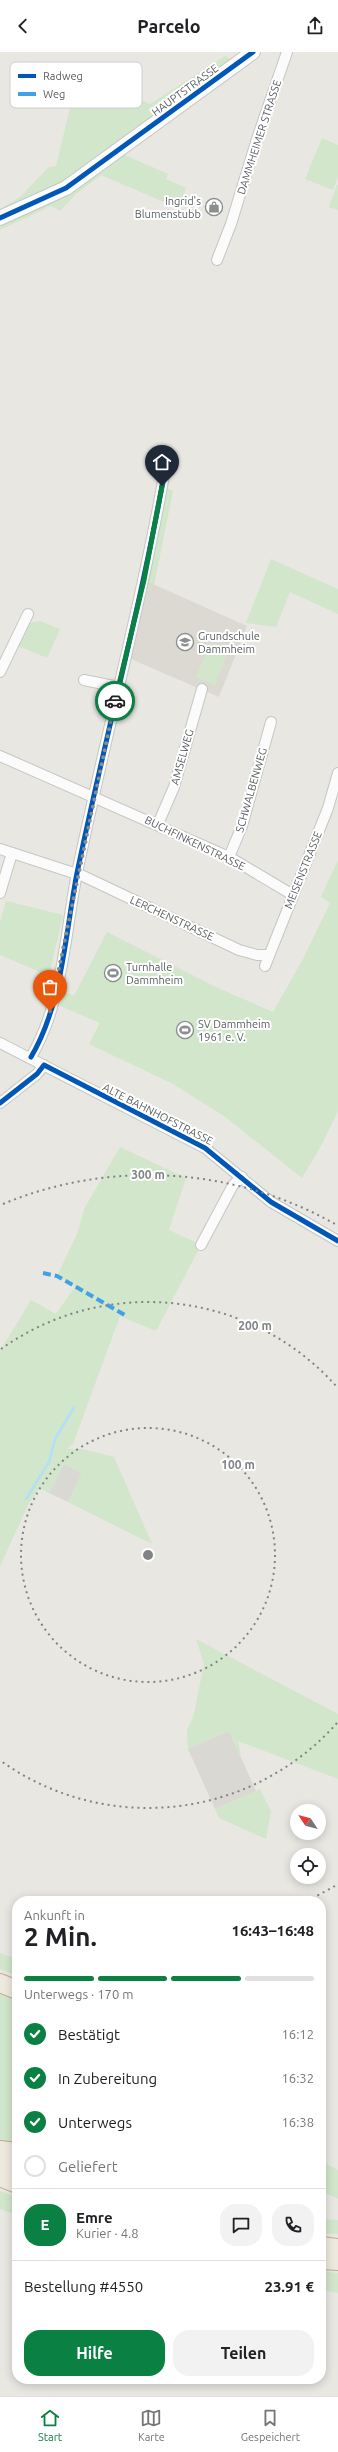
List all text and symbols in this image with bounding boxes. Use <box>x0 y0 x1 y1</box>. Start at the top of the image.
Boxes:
icon: back <box>12 15 34 37</box>
icon: share <box>304 15 326 37</box>
text: Parcelo <box>137 16 201 36</box>
legend <box>10 62 142 108</box>
street label: HAUPTSTRASSE <box>149 62 221 118</box>
text: Radweg <box>43 70 83 82</box>
street label: DAMMHEIMER STRASSE <box>235 78 283 196</box>
text: Weg <box>43 88 65 100</box>
place label: Ingrid's Blumenstubb <box>135 195 201 220</box>
shop icon: Ingrid's Blumenstubb <box>204 197 224 217</box>
pin <box>145 445 179 486</box>
icon: home <box>151 451 173 473</box>
place label: Grundschule Dammheim <box>198 630 260 655</box>
school or university icon: Grundschule Dammheim <box>175 632 195 652</box>
courier <box>95 681 135 721</box>
icon: car <box>104 690 126 712</box>
street label: AMSELWEG <box>168 728 196 786</box>
street label: SCHWALBENWEG <box>233 746 269 834</box>
street label: BUCHFINKENSTRASSE <box>143 813 247 873</box>
street label: MEISENSTRASSE <box>282 830 324 910</box>
street label: LERCHENSTRASSE <box>128 893 216 943</box>
place label: Turnhalle Dammheim <box>126 961 183 986</box>
sports icon: Turnhalle Dammheim <box>103 963 123 983</box>
pin <box>33 970 67 1011</box>
icon: bag <box>39 976 61 998</box>
place label: SV Dammheim 1961 e. V. <box>198 1018 270 1043</box>
sports icon: SV Dammheim 1961 e. V. <box>175 1020 195 1040</box>
street label: ALTE BAHNHOFSTRASSE <box>101 1081 215 1147</box>
text: 300 m <box>131 1168 165 1181</box>
text: 200 m <box>238 1319 272 1332</box>
text: 100 m <box>221 1458 255 1471</box>
centre of rings <box>141 1548 155 1562</box>
north arrow <box>290 1804 326 1840</box>
map controls <box>290 1804 326 1884</box>
button: locate <box>290 1848 326 1884</box>
text: Ankunft in <box>24 1908 85 1922</box>
text: 2 Min. <box>24 1922 97 1951</box>
text: 16:43–16:48 <box>231 1922 314 1939</box>
text: Unterwegs · 170 m <box>24 1987 133 2001</box>
icon: check <box>24 2023 46 2045</box>
text: Bestätigt <box>58 2026 120 2043</box>
text: 16:12 <box>281 2027 314 2041</box>
icon: check <box>24 2067 46 2089</box>
text: In Zubereitung <box>58 2070 157 2087</box>
text: 16:32 <box>281 2071 314 2085</box>
icon: check <box>24 2111 46 2133</box>
text: Unterwegs <box>58 2114 132 2131</box>
text: 16:38 <box>281 2115 314 2129</box>
text: Geliefert <box>58 2158 118 2175</box>
button: chat <box>220 2204 262 2246</box>
button: phone <box>272 2204 314 2246</box>
text: Emre <box>76 2209 113 2226</box>
text: E <box>41 2216 49 2233</box>
text: Kurier · 4.8 <box>76 2226 139 2240</box>
text: Bestellung #4550 <box>24 2278 143 2295</box>
text: 23.91 € <box>264 2278 314 2295</box>
button: Hilfe <box>24 2330 165 2376</box>
button: Teilen <box>173 2330 314 2376</box>
tab: Start <box>38 2407 62 2443</box>
tab: Karte <box>138 2407 165 2443</box>
tab: Gespeichert <box>241 2407 300 2443</box>

